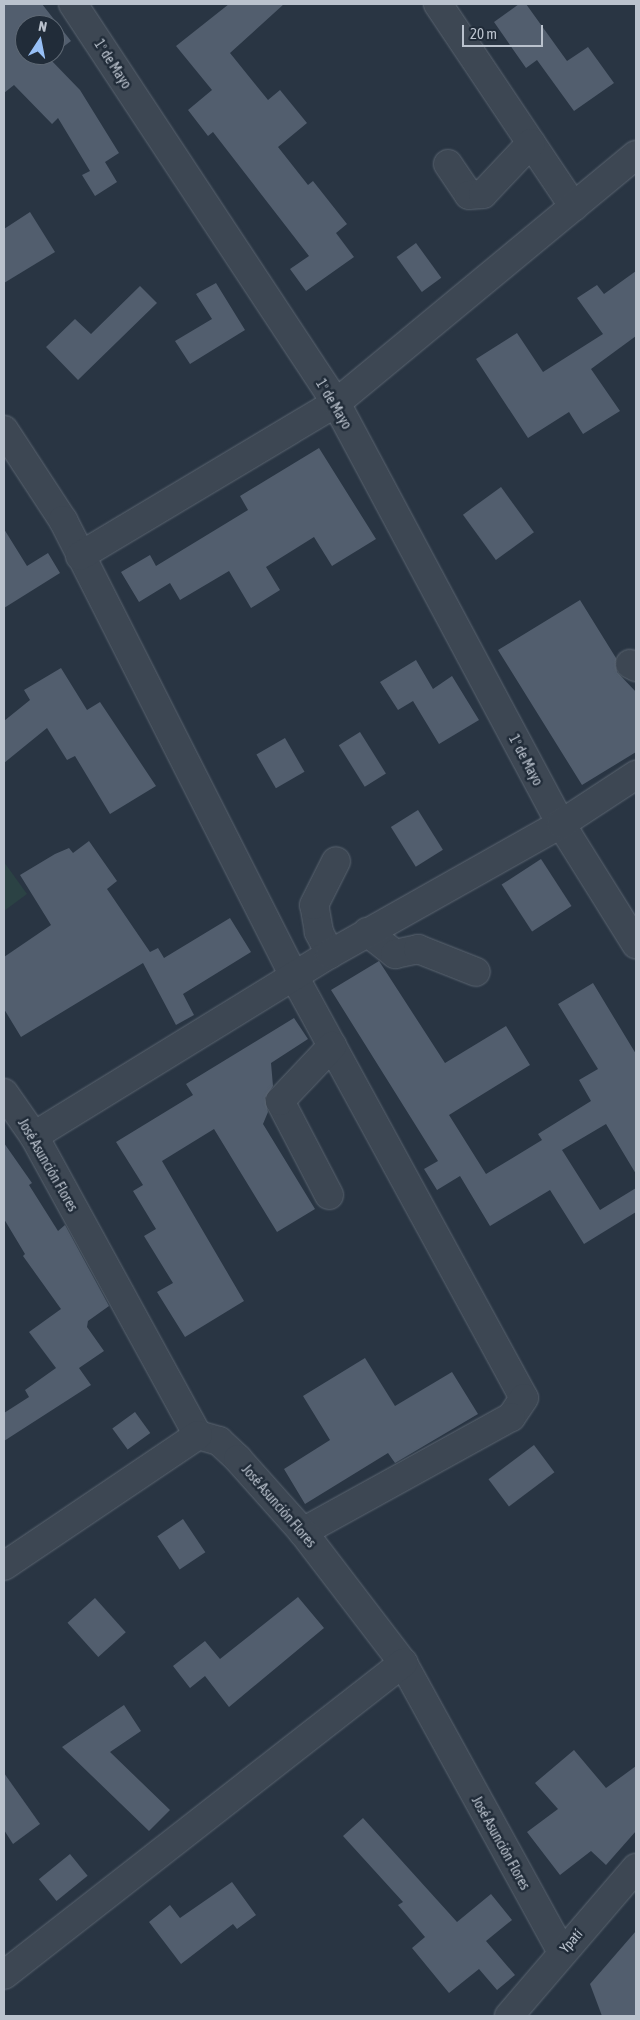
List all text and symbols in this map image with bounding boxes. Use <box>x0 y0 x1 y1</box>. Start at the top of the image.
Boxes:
north arrow <box>15 15 65 65</box>
scale bar <box>465 15 546 47</box>
text: N <box>37 18 48 35</box>
text: 20 m <box>470 25 497 42</box>
street label: 1º de Mayo <box>91 36 135 92</box>
street label: 1º de Mayo <box>313 376 355 432</box>
street label: 1º de Mayo <box>506 732 546 788</box>
street label: José Asunción Flores <box>15 1116 81 1214</box>
street label: José Asunción Flores <box>238 1461 320 1551</box>
street label: José Asunción Flores <box>468 1793 534 1893</box>
street label: Ypatí <box>556 1926 586 1956</box>

